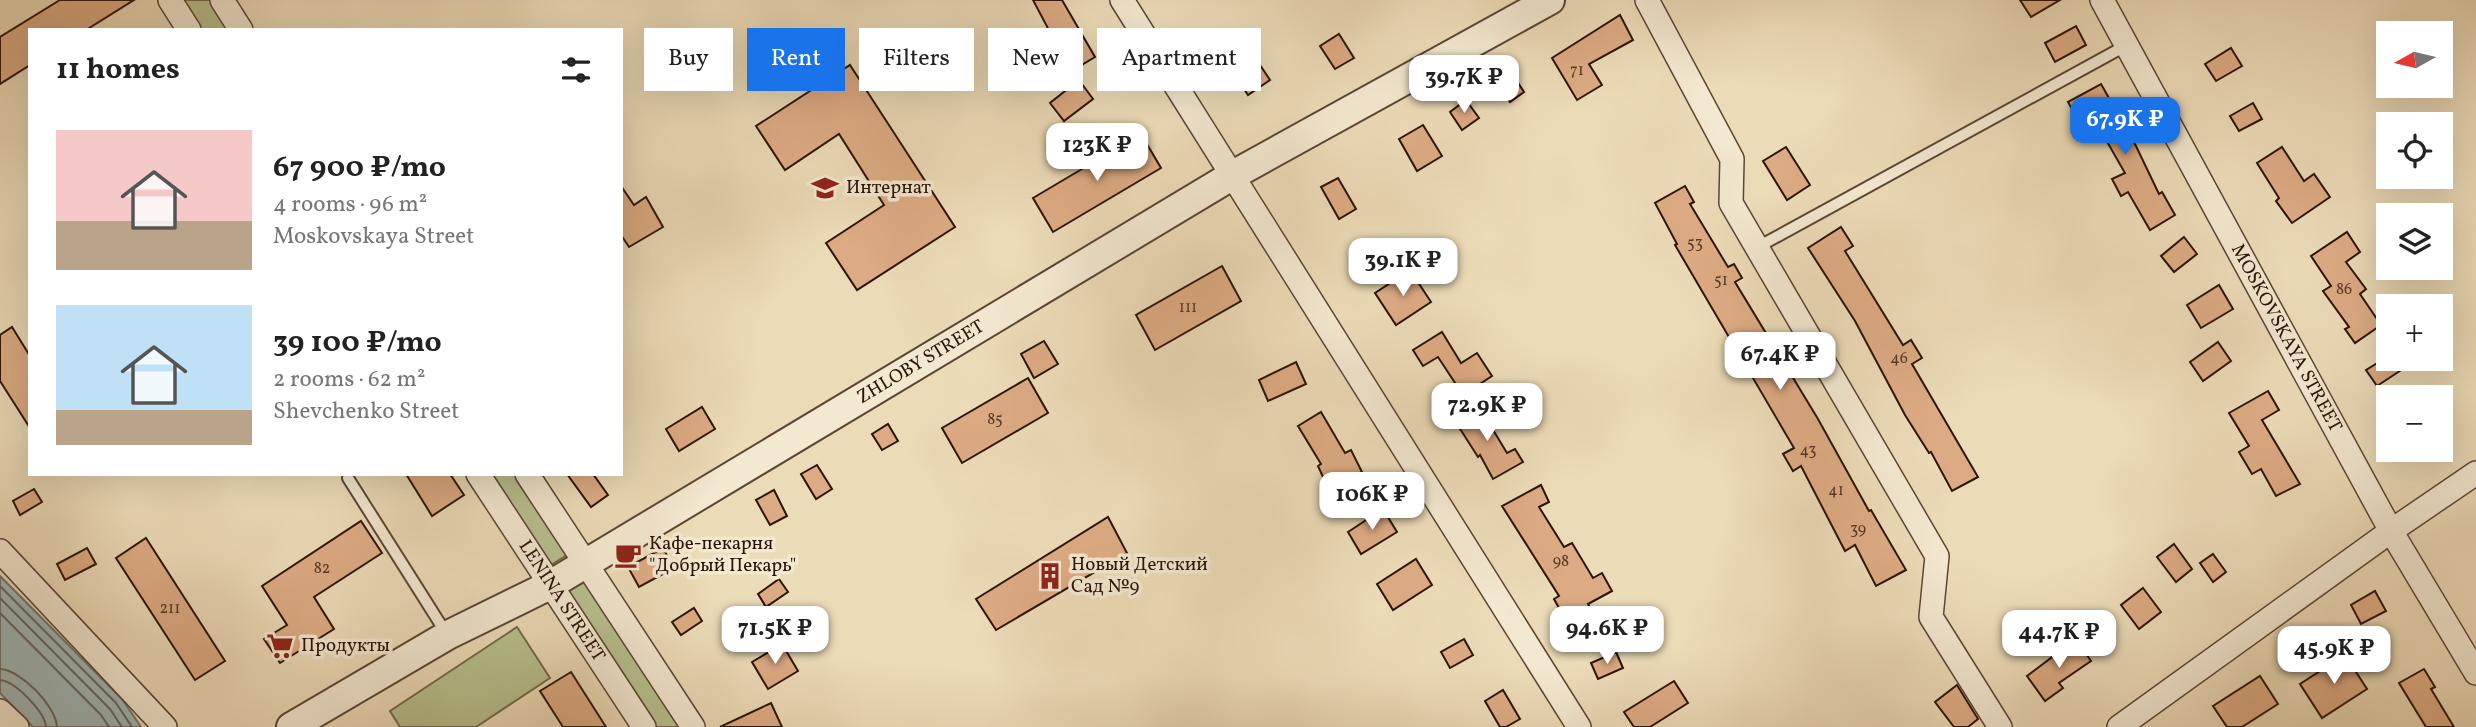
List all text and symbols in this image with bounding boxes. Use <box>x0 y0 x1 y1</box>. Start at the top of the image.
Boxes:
north arrow <box>2376 21 2454 98</box>
map controls <box>2376 21 2453 462</box>
chip: Buy <box>644 28 733 91</box>
chip: Rent <box>747 28 845 91</box>
chip: Filters <box>859 28 974 91</box>
chip: New <box>988 28 1083 91</box>
chip: Apartment <box>1097 28 1261 91</box>
text: 11 homes <box>56 49 180 91</box>
icon: filters <box>557 51 595 89</box>
pin: 39.7K ₽ <box>1399 55 1529 115</box>
house number: 71 <box>1570 60 1584 82</box>
text: 39.7K ₽ <box>1425 62 1503 94</box>
pin: 67.9K ₽ <box>2060 97 2190 157</box>
text: 67.9K ₽ <box>2086 104 2164 136</box>
button: locate <box>2376 112 2453 189</box>
pin: 123K ₽ <box>1040 124 1154 183</box>
text: 123K ₽ <box>1062 130 1132 162</box>
text: 67 900 ₽/mo <box>273 147 446 189</box>
icon: home <box>112 158 196 242</box>
school or university icon: Интернат <box>810 173 840 203</box>
place label: Интернат <box>846 175 931 201</box>
text: 4 rooms · 96 m² <box>273 189 427 221</box>
button: layers <box>2376 203 2453 280</box>
text: Moskovskaya Street <box>273 221 474 253</box>
house number: 53 <box>1687 233 1703 255</box>
pin: 39.1K ₽ <box>1338 238 1468 298</box>
street label: MOSKOVSKAYA STREET <box>2224 240 2348 437</box>
text: 39.1K ₽ <box>1365 245 1441 277</box>
house number: 51 <box>1714 270 1728 292</box>
house number: 86 <box>2336 279 2352 301</box>
button: + <box>2376 294 2453 371</box>
house number: 111 <box>1179 297 1197 319</box>
street label: ZHLOBY STREET <box>852 314 989 411</box>
text: 39 100 ₽/mo <box>273 322 442 364</box>
pin: 67.4K ₽ <box>1715 332 1845 392</box>
icon: home <box>112 333 196 417</box>
text: 67.4K ₽ <box>1741 339 1819 371</box>
house number: 46 <box>1890 348 1908 370</box>
text: 2 rooms · 62 m² <box>273 364 425 396</box>
pin: 72.9K ₽ <box>1422 384 1552 443</box>
button: − <box>2376 385 2453 462</box>
text: 72.9K ₽ <box>1448 390 1527 422</box>
text: Shevchenko Street <box>273 396 459 428</box>
house number: 85 <box>987 409 1003 431</box>
house number: 43 <box>1799 440 1817 462</box>
pin: 106K ₽ <box>1315 472 1429 532</box>
text: 106K ₽ <box>1335 479 1409 511</box>
house number: 41 <box>1828 480 1844 502</box>
house number: 39 <box>1850 519 1866 541</box>
place label: Кафе-пекарня "Добрый Пекарь" <box>649 531 796 579</box>
street label: LENINA STREET <box>512 535 611 667</box>
cafe icon: Кафе-пекарня "Добрый Пекарь" <box>613 540 643 570</box>
house number: 98 <box>1553 551 1569 573</box>
place label: Новый Детский Сад №9 <box>1071 552 1208 600</box>
house number: 82 <box>314 558 330 580</box>
building icon: Новый Детский Сад №9 <box>1035 561 1065 591</box>
house number: 211 <box>159 598 181 620</box>
pin: 71.5K ₽ <box>710 606 840 666</box>
pin: 94.6K ₽ <box>1542 606 1672 666</box>
pin: 44.7K ₽ <box>1994 610 2124 670</box>
text: 71.5K ₽ <box>738 613 812 645</box>
text: 94.6K ₽ <box>1566 613 1648 645</box>
text: 44.7K ₽ <box>2018 617 2100 649</box>
pin: 45.9K ₽ <box>2269 626 2399 686</box>
supermarket icon: Продукты <box>265 631 295 661</box>
place label: Продукты <box>301 633 390 659</box>
text: 45.9K ₽ <box>2294 633 2374 665</box>

